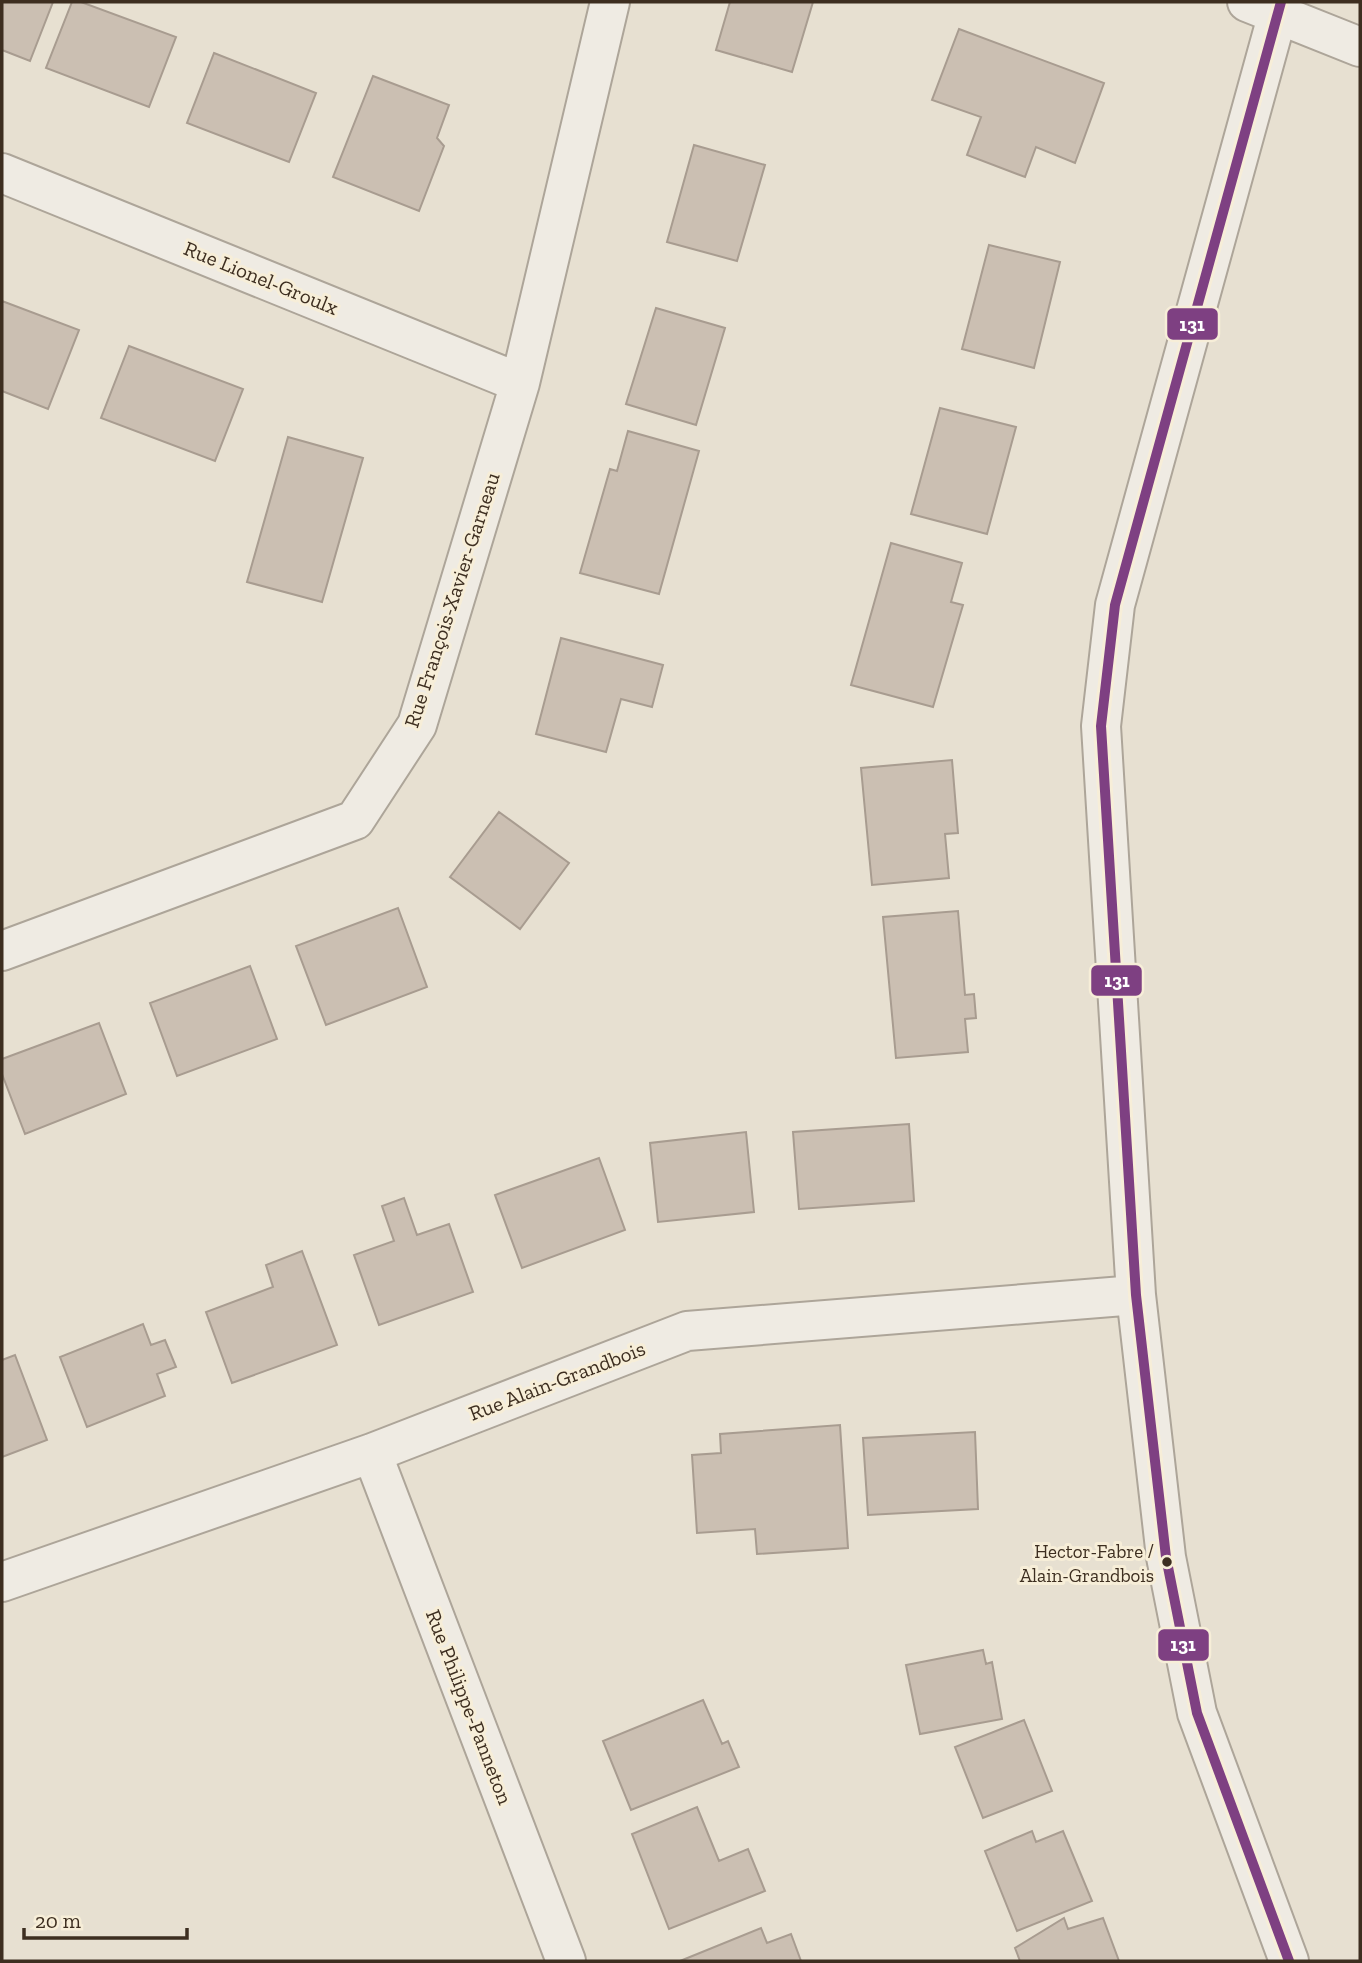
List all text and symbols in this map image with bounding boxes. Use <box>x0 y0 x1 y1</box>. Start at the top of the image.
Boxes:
street label: Rue Lionel-Groulx <box>180 235 342 320</box>
line badge: 131 <box>1166 307 1219 341</box>
text: 131 <box>1179 313 1205 336</box>
street label: Rue François-Xavier-Garneau <box>398 469 505 731</box>
line badge: 131 <box>1090 964 1143 997</box>
text: 131 <box>1104 969 1130 992</box>
street label: Rue Alain-Grandbois <box>465 1335 649 1426</box>
place label: Hector-Fabre / Alain-Grandbois <box>1020 1540 1154 1587</box>
marker: Hector-Fabre / Alain-Grandbois <box>1160 1555 1174 1569</box>
street label: Rue Philippe-Panneton <box>421 1606 518 1808</box>
line badge: 131 <box>1157 1628 1210 1662</box>
text: 131 <box>1170 1633 1196 1656</box>
scale bar <box>24 1896 187 1940</box>
text: 20 m <box>35 1908 81 1933</box>

